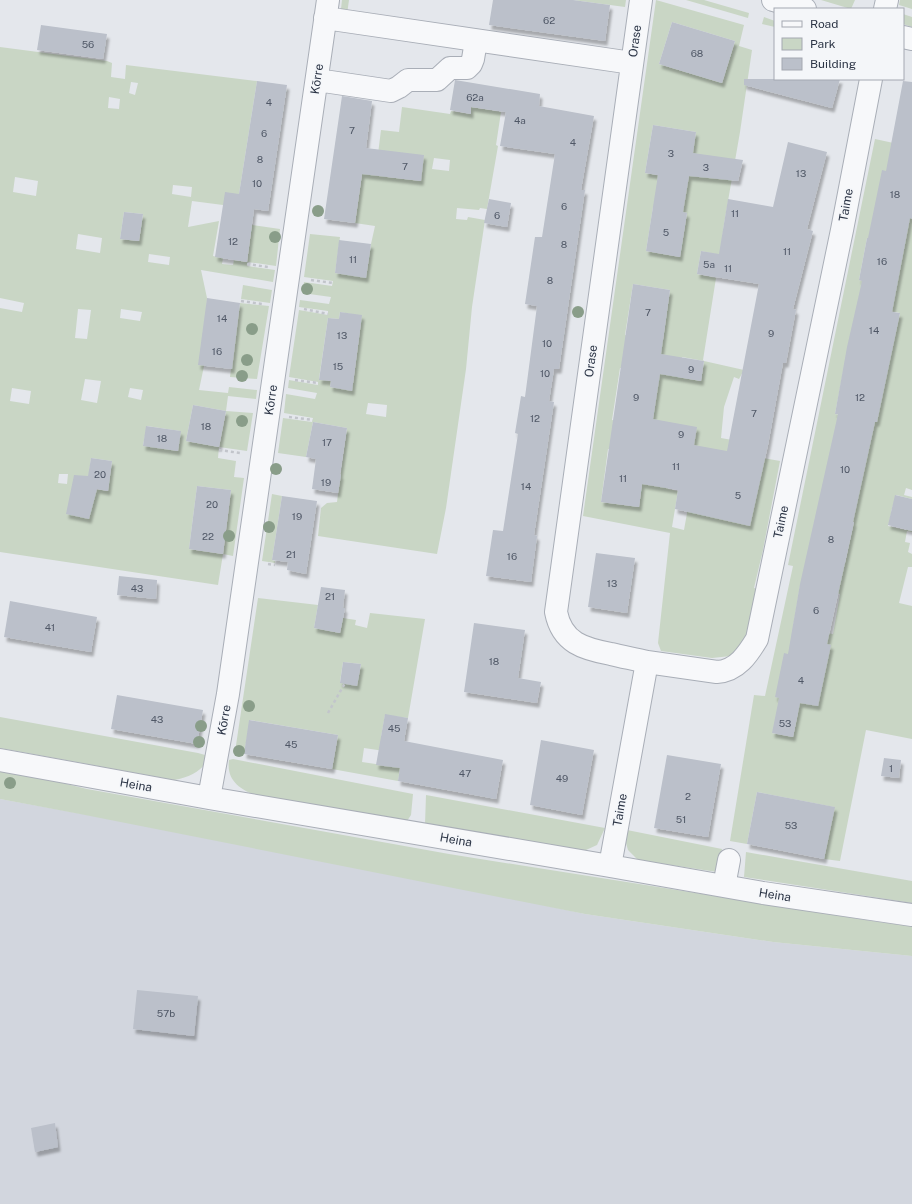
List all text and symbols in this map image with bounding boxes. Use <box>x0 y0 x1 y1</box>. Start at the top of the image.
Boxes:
legend <box>774 8 904 80</box>
house number: 62 <box>543 14 555 26</box>
text: Road <box>810 17 838 31</box>
street label: Orase <box>626 24 644 58</box>
text: Park <box>810 37 836 51</box>
house number: 56 <box>82 38 94 50</box>
house number: 68 <box>691 47 703 59</box>
text: Building <box>810 57 856 71</box>
street label: Kõrre <box>308 63 326 95</box>
house number: 62a <box>466 91 484 103</box>
house number: 4 <box>266 96 272 108</box>
house number: 4a <box>514 114 526 126</box>
house number: 7 <box>349 124 355 136</box>
house number: 6 <box>261 127 267 139</box>
house number: 4 <box>570 136 576 148</box>
house number: 3 <box>668 147 674 159</box>
house number: 8 <box>257 153 263 165</box>
house number: 7 <box>402 160 408 172</box>
house number: 3 <box>703 161 709 173</box>
house number: 13 <box>796 167 806 179</box>
house number: 10 <box>252 177 262 189</box>
street label: Taime <box>836 187 856 223</box>
house number: 18 <box>890 188 900 200</box>
house number: 6 <box>561 200 567 212</box>
house number: 11 <box>731 207 739 219</box>
house number: 6 <box>494 209 500 221</box>
house number: 5 <box>663 226 669 238</box>
house number: 12 <box>228 235 238 247</box>
house number: 8 <box>561 238 567 250</box>
house number: 11 <box>783 245 791 257</box>
house number: 11 <box>349 253 357 265</box>
house number: 16 <box>877 255 887 267</box>
house number: 5a <box>703 258 715 270</box>
house number: 11 <box>724 262 732 274</box>
house number: 8 <box>547 274 553 286</box>
house number: 7 <box>645 306 651 318</box>
house number: 14 <box>217 312 227 324</box>
house number: 14 <box>869 324 879 336</box>
house number: 9 <box>768 327 774 339</box>
house number: 13 <box>337 329 347 341</box>
house number: 10 <box>542 337 552 349</box>
street label: Orase <box>582 344 600 378</box>
house number: 16 <box>212 345 222 357</box>
house number: 15 <box>333 360 343 372</box>
house number: 9 <box>688 363 694 375</box>
house number: 10 <box>540 367 550 379</box>
street label: Kõrre <box>262 384 280 416</box>
house number: 9 <box>633 391 639 403</box>
house number: 12 <box>855 391 865 403</box>
house number: 7 <box>751 407 757 419</box>
house number: 12 <box>530 412 540 424</box>
house number: 18 <box>201 420 211 432</box>
house number: 9 <box>678 428 684 440</box>
house number: 18 <box>157 432 167 444</box>
house number: 17 <box>322 436 332 448</box>
house number: 11 <box>672 460 680 472</box>
house number: 10 <box>840 463 850 475</box>
house number: 20 <box>94 468 106 480</box>
house number: 11 <box>619 472 627 484</box>
house number: 19 <box>321 476 331 488</box>
house number: 14 <box>521 480 531 492</box>
house number: 5 <box>735 489 741 501</box>
house number: 20 <box>206 498 218 510</box>
street label: Taime <box>771 504 791 540</box>
house number: 19 <box>292 510 302 522</box>
house number: 22 <box>202 530 214 542</box>
house number: 8 <box>828 533 834 545</box>
house number: 21 <box>286 548 296 560</box>
house number: 16 <box>507 550 517 562</box>
house number: 13 <box>607 577 617 589</box>
house number: 43 <box>131 582 143 594</box>
house number: 21 <box>325 590 335 602</box>
house number: 6 <box>813 604 819 616</box>
house number: 41 <box>45 621 55 633</box>
house number: 18 <box>489 655 499 667</box>
house number: 4 <box>798 674 804 686</box>
street label: Kõrre <box>214 703 234 736</box>
house number: 43 <box>151 713 163 725</box>
house number: 53 <box>779 717 791 729</box>
house number: 45 <box>388 722 400 734</box>
house number: 45 <box>285 738 297 750</box>
house number: 1 <box>889 762 893 774</box>
house number: 47 <box>459 767 471 779</box>
house number: 49 <box>556 772 568 784</box>
street label: Heina <box>119 775 153 795</box>
house number: 2 <box>685 790 691 802</box>
street label: Taime <box>610 792 630 828</box>
house number: 51 <box>676 813 686 825</box>
house number: 53 <box>785 819 797 831</box>
street label: Heina <box>439 830 473 850</box>
street label: Heina <box>758 886 792 904</box>
house number: 57b <box>157 1007 175 1019</box>

